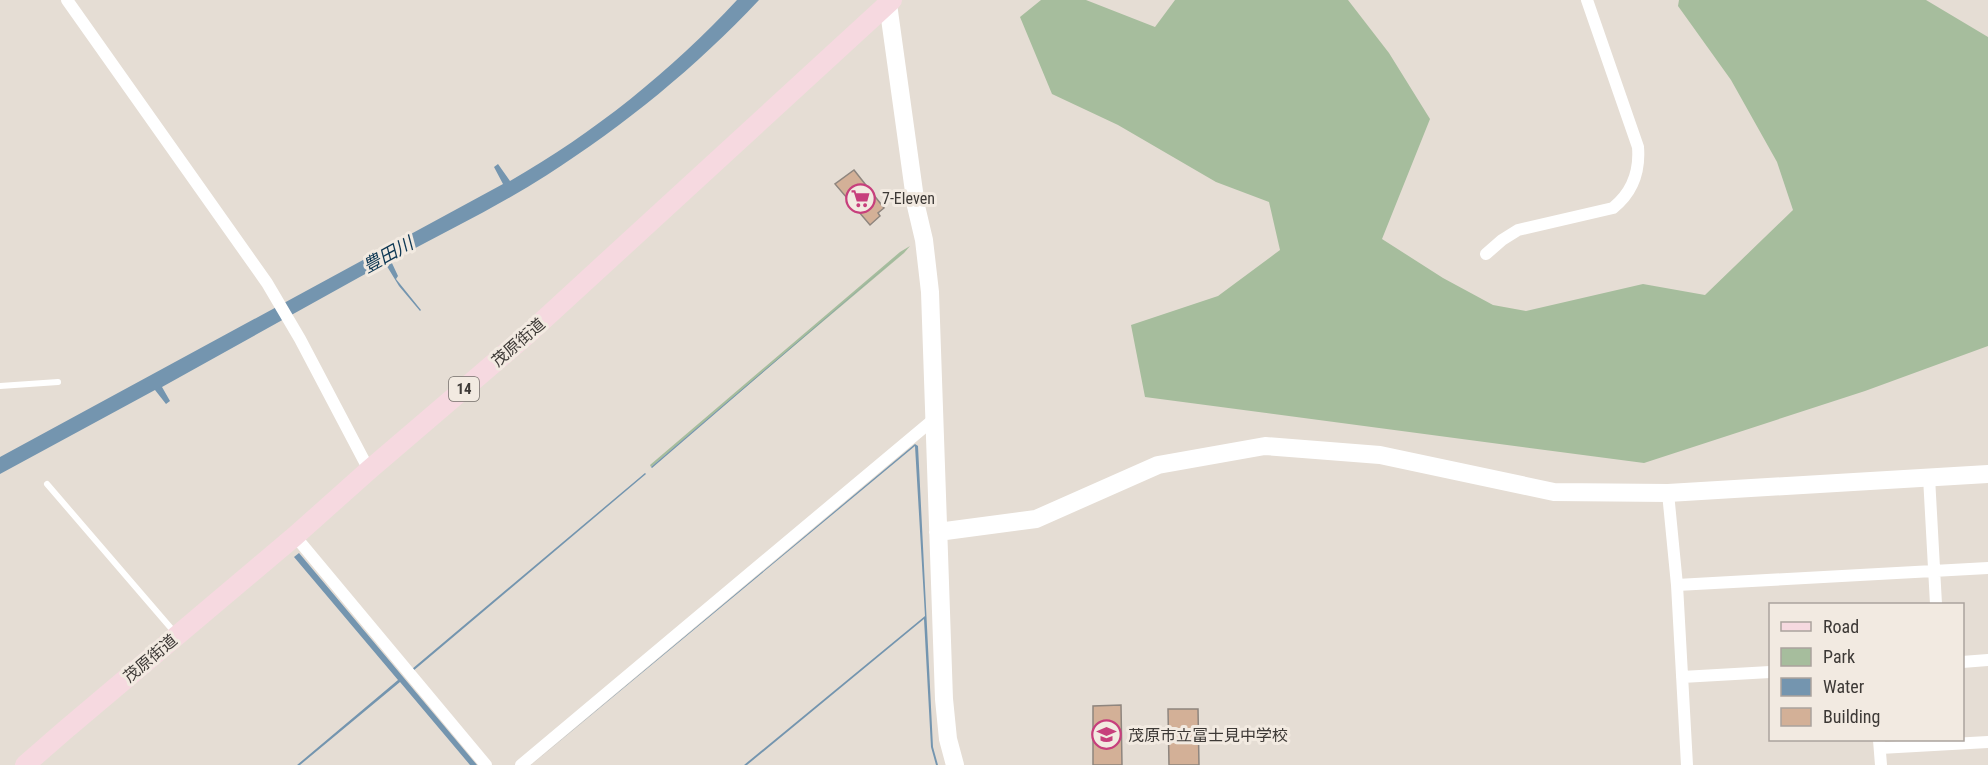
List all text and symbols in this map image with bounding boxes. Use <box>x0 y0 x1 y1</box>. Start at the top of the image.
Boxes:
supermarket icon: 7-Eleven <box>845 182 877 214</box>
place label: 7-Eleven <box>882 189 935 208</box>
water label: 豊田川 <box>359 231 418 277</box>
street label: 茂原街道 <box>488 314 549 371</box>
road number: 14 <box>449 377 479 401</box>
legend <box>1769 603 1964 741</box>
text: Road <box>1823 616 1859 637</box>
street label: 茂原街道 <box>120 631 181 686</box>
text: Park <box>1823 646 1855 667</box>
text: Water <box>1823 676 1865 697</box>
text: Building <box>1823 706 1880 727</box>
school or university icon: 茂原市立冨士見中学校 <box>1091 719 1123 751</box>
place label: 茂原市立冨士見中学校 <box>1128 726 1288 745</box>

